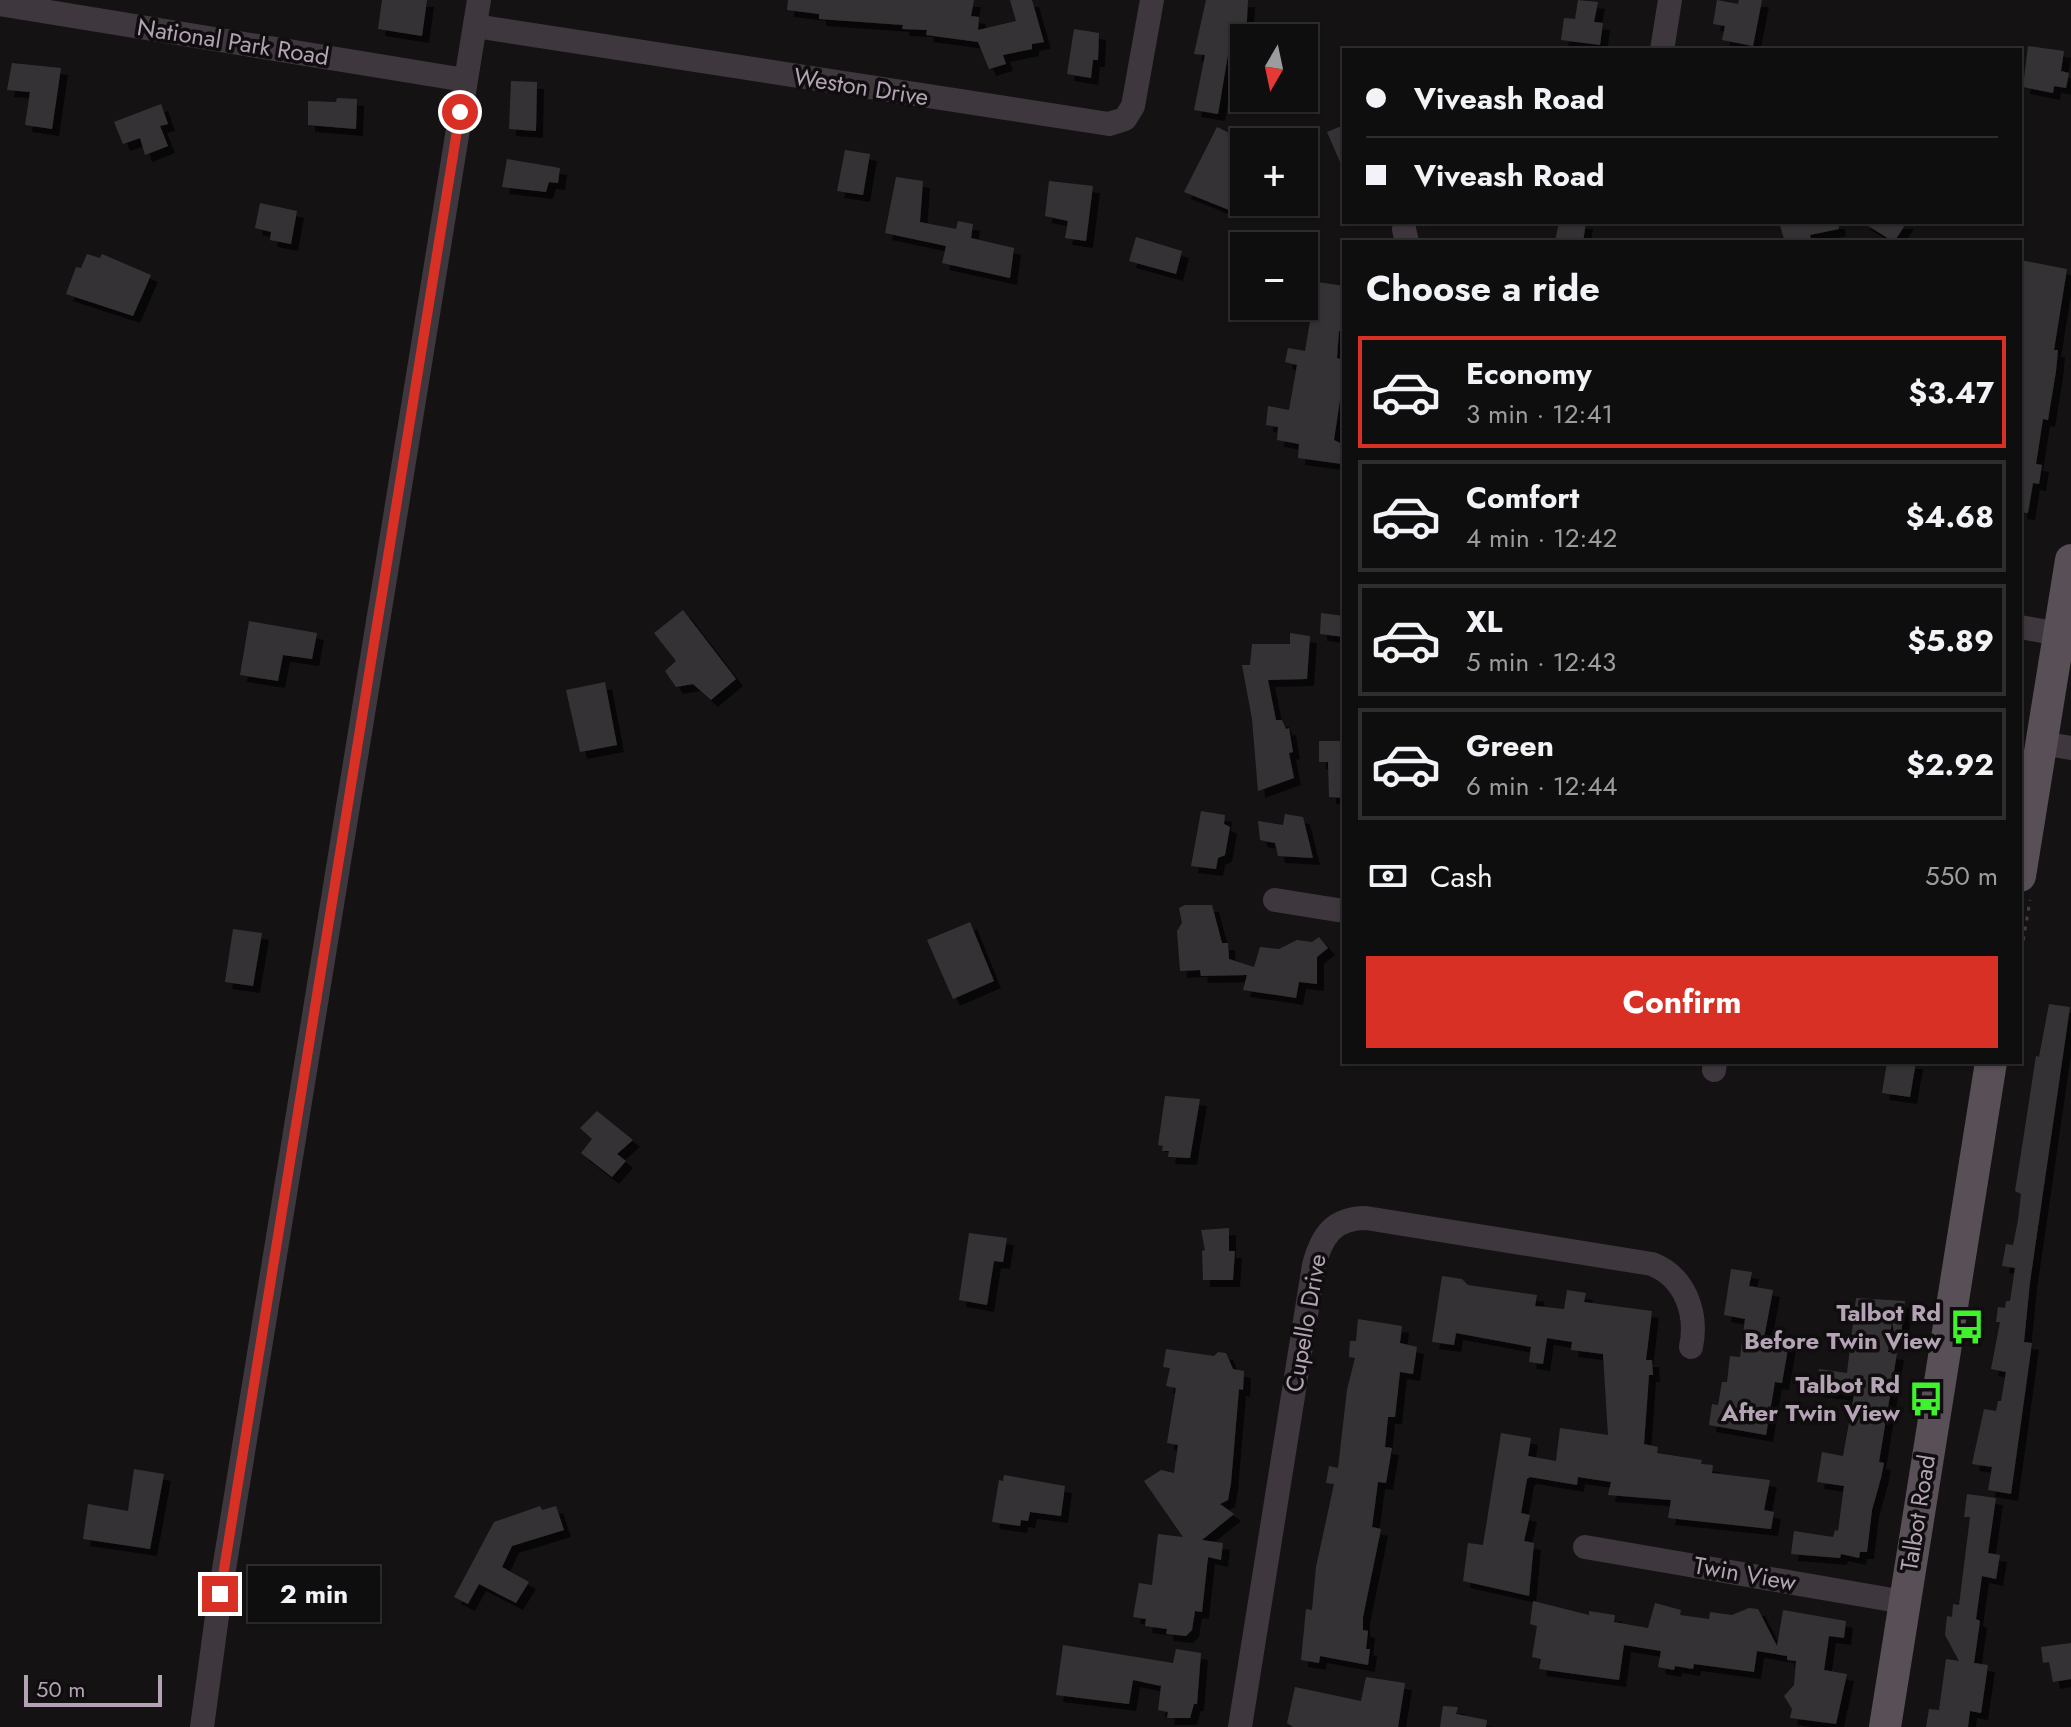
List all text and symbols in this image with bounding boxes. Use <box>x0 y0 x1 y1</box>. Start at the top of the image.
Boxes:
street label: National Park Road <box>135 9 332 74</box>
north arrow <box>1230 24 1318 112</box>
map controls <box>1230 24 1318 320</box>
street label: Weston Drive <box>791 59 931 114</box>
text: Viveash Road <box>1414 77 1605 120</box>
route start <box>442 94 478 130</box>
button: + <box>1230 128 1318 216</box>
text: Viveash Road <box>1414 154 1605 197</box>
button: − <box>1230 232 1318 320</box>
text: Choose a ride <box>1366 262 1600 314</box>
text: Economy <box>1466 352 1592 395</box>
icon: car <box>1370 356 1442 428</box>
text: $3.47 <box>1908 371 1994 414</box>
text: 3 min · 12:41 <box>1466 395 1613 433</box>
text: Comfort <box>1466 476 1579 519</box>
icon: car <box>1370 480 1442 552</box>
text: $4.68 <box>1906 495 1994 538</box>
text: 4 min · 12:42 <box>1466 519 1617 557</box>
text: XL <box>1466 600 1502 643</box>
icon: car <box>1370 604 1442 676</box>
text: $5.89 <box>1907 619 1994 662</box>
text: 5 min · 12:43 <box>1466 643 1616 681</box>
text: Green <box>1466 724 1554 767</box>
icon: car <box>1370 728 1442 800</box>
text: $2.92 <box>1906 743 1994 786</box>
text: 6 min · 12:44 <box>1466 767 1617 805</box>
icon: cash <box>1366 854 1410 898</box>
text: Cash <box>1430 855 1493 898</box>
text: 550 m <box>1925 857 1998 895</box>
button: Confirm <box>1366 956 1998 1048</box>
street label: Cupello Drive <box>1276 1251 1335 1395</box>
place label: Talbot Rd Before Twin View <box>1744 1295 1942 1358</box>
bus stop icon: Talbot Rd Before Twin View <box>1948 1308 1986 1346</box>
place label: Talbot Rd After Twin View <box>1720 1367 1901 1430</box>
bus stop icon: Talbot Rd After Twin View <box>1907 1380 1945 1418</box>
street label: Talbot Road <box>1891 1452 1944 1574</box>
street label: Twin View <box>1691 1547 1800 1600</box>
callout: 2 min <box>248 1566 380 1622</box>
text: 2 min <box>280 1575 348 1613</box>
route end <box>202 1576 238 1612</box>
scale bar <box>24 1671 162 1707</box>
text: 50 m <box>36 1673 85 1705</box>

